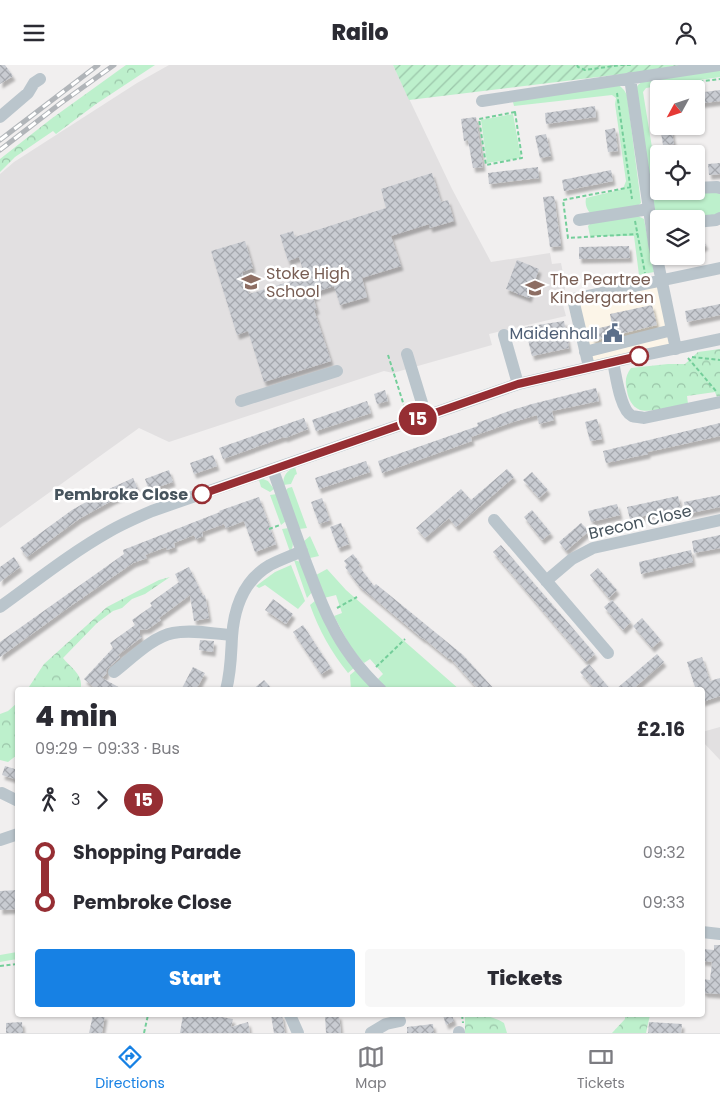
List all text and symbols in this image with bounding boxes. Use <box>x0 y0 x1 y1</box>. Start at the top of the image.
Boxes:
text: Railo <box>331 17 389 48</box>
icon: menu <box>20 19 48 47</box>
icon: person <box>672 19 700 47</box>
north arrow <box>650 80 705 135</box>
map controls <box>650 80 705 265</box>
button: locate <box>650 145 705 200</box>
button: layers <box>650 210 705 265</box>
place label: Stoke High School <box>266 262 350 303</box>
place label: The Peartree Kindergarten <box>550 268 654 309</box>
school or university icon: Stoke High School <box>240 271 262 293</box>
school or university icon: The Peartree Kindergarten <box>524 277 546 299</box>
place label: Maidenhall <box>510 322 598 345</box>
public building icon: Maidenhall <box>602 322 624 344</box>
unlabelled marker <box>629 346 649 366</box>
line badge: 15 <box>396 403 440 435</box>
text: 15 <box>409 406 427 431</box>
place label: Pembroke Close <box>54 483 188 506</box>
marker: Pembroke Close <box>192 484 212 504</box>
street label: Brecon Close <box>586 499 694 545</box>
text: 4 min <box>35 697 117 736</box>
text: £2.16 <box>637 716 685 743</box>
text: 09:29 – 09:33 · Bus <box>35 737 180 760</box>
icon: walk <box>35 786 63 814</box>
icon: forward <box>88 786 116 814</box>
text: 15 <box>134 787 153 812</box>
text: 3 <box>71 788 80 811</box>
text: Shopping Parade <box>73 839 241 866</box>
text: 09:32 <box>643 841 685 864</box>
text: Pembroke Close <box>73 889 232 916</box>
text: 09:33 <box>643 891 685 914</box>
button: Start <box>35 949 355 1007</box>
button: Tickets <box>365 949 685 1007</box>
tab: Directions <box>95 1043 165 1094</box>
tab: Map <box>355 1043 386 1094</box>
tab: Tickets <box>577 1043 625 1094</box>

